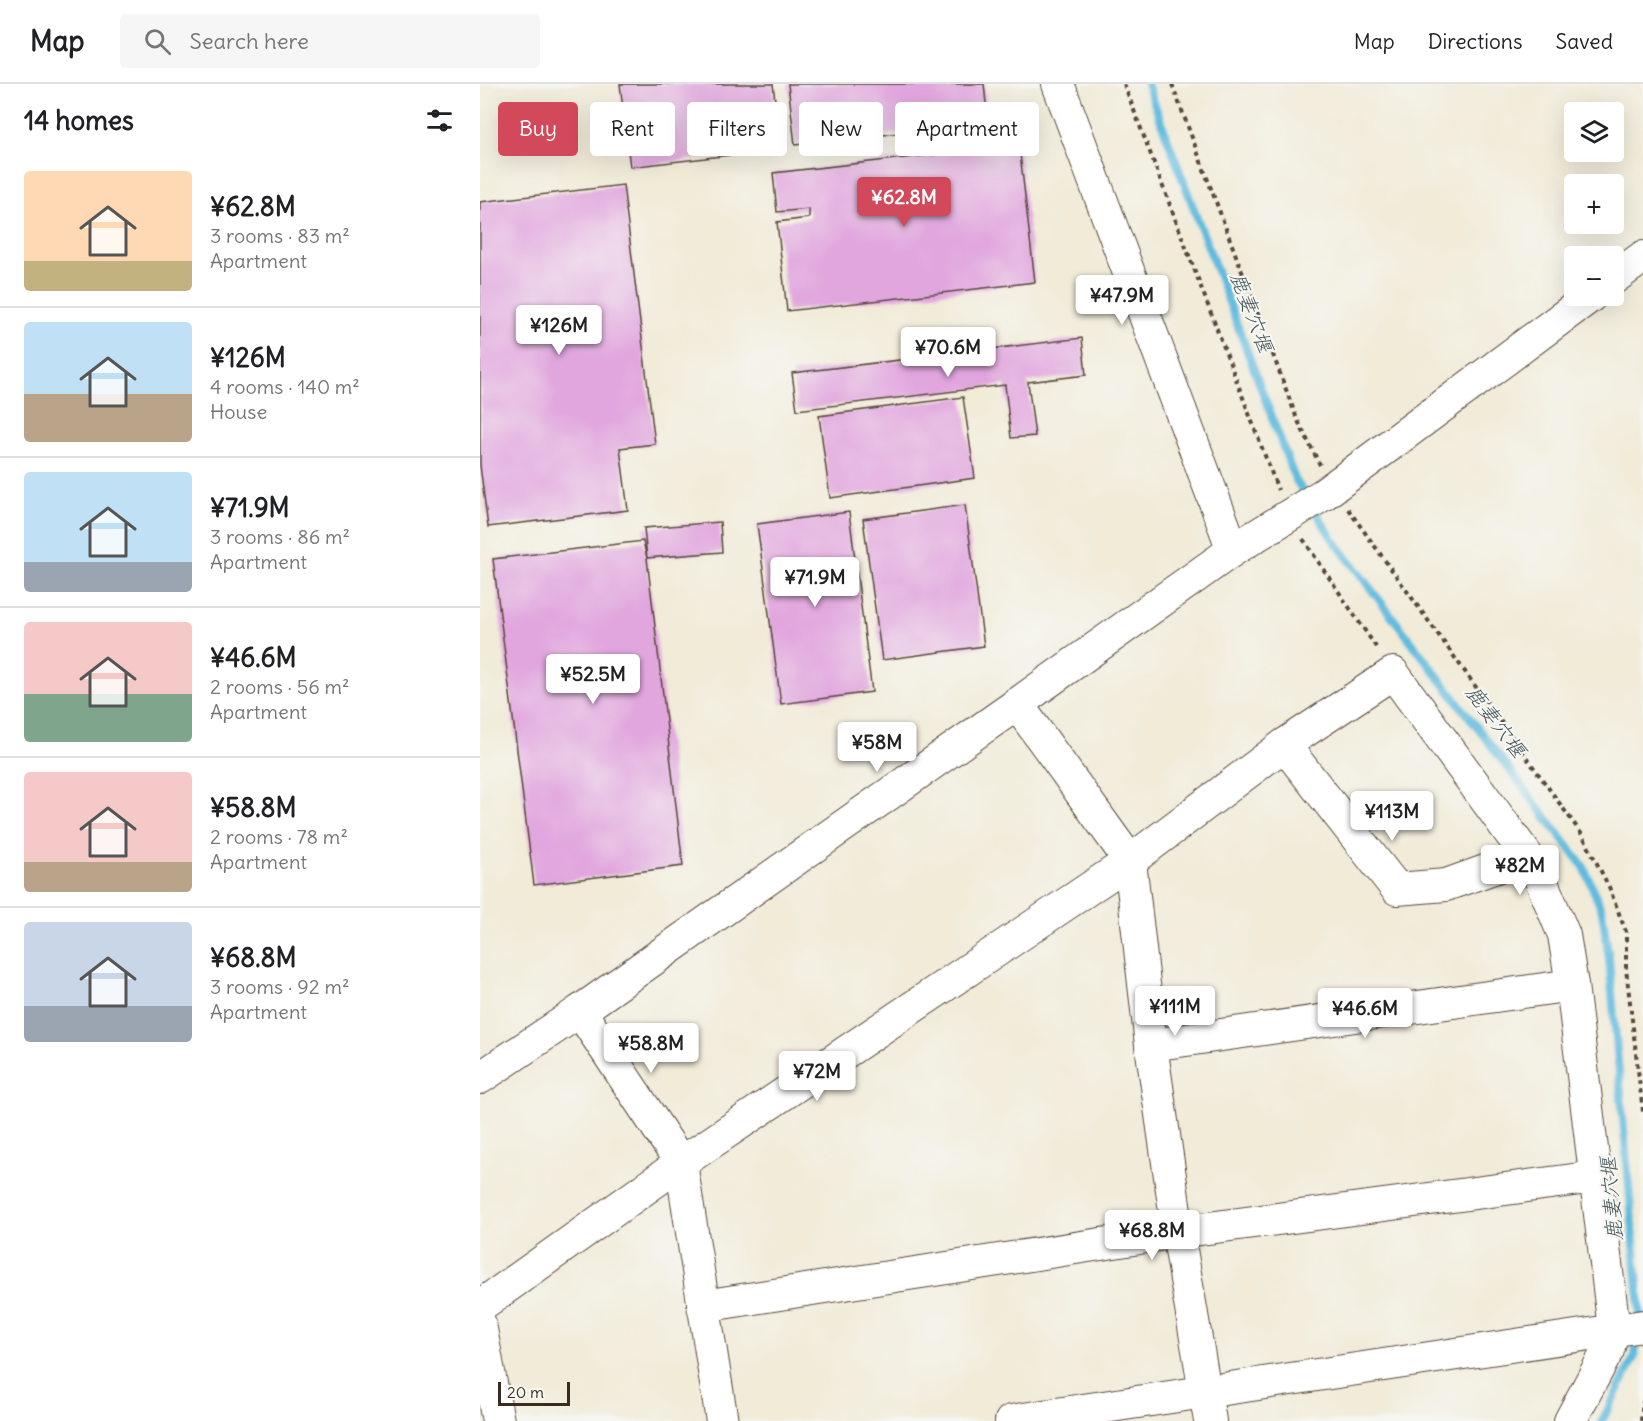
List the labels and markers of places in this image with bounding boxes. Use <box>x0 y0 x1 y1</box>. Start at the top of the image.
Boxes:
pin: ¥62.8M <box>855 177 953 228</box>
pin: ¥47.9M <box>1073 275 1171 326</box>
pin: ¥126M <box>517 305 601 356</box>
pin: ¥70.6M <box>899 327 997 378</box>
pin: ¥71.9M <box>766 557 864 608</box>
pin: ¥52.5M <box>544 654 642 705</box>
pin: ¥58M <box>841 722 913 773</box>
pin: ¥113M <box>1350 791 1434 842</box>
pin: ¥82M <box>1484 845 1556 896</box>
pin: ¥111M <box>1133 986 1217 1037</box>
pin: ¥46.6M <box>1316 988 1414 1039</box>
pin: ¥58.8M <box>602 1023 700 1074</box>
pin: ¥72M <box>781 1051 853 1102</box>
pin: ¥68.8M <box>1103 1210 1201 1261</box>

